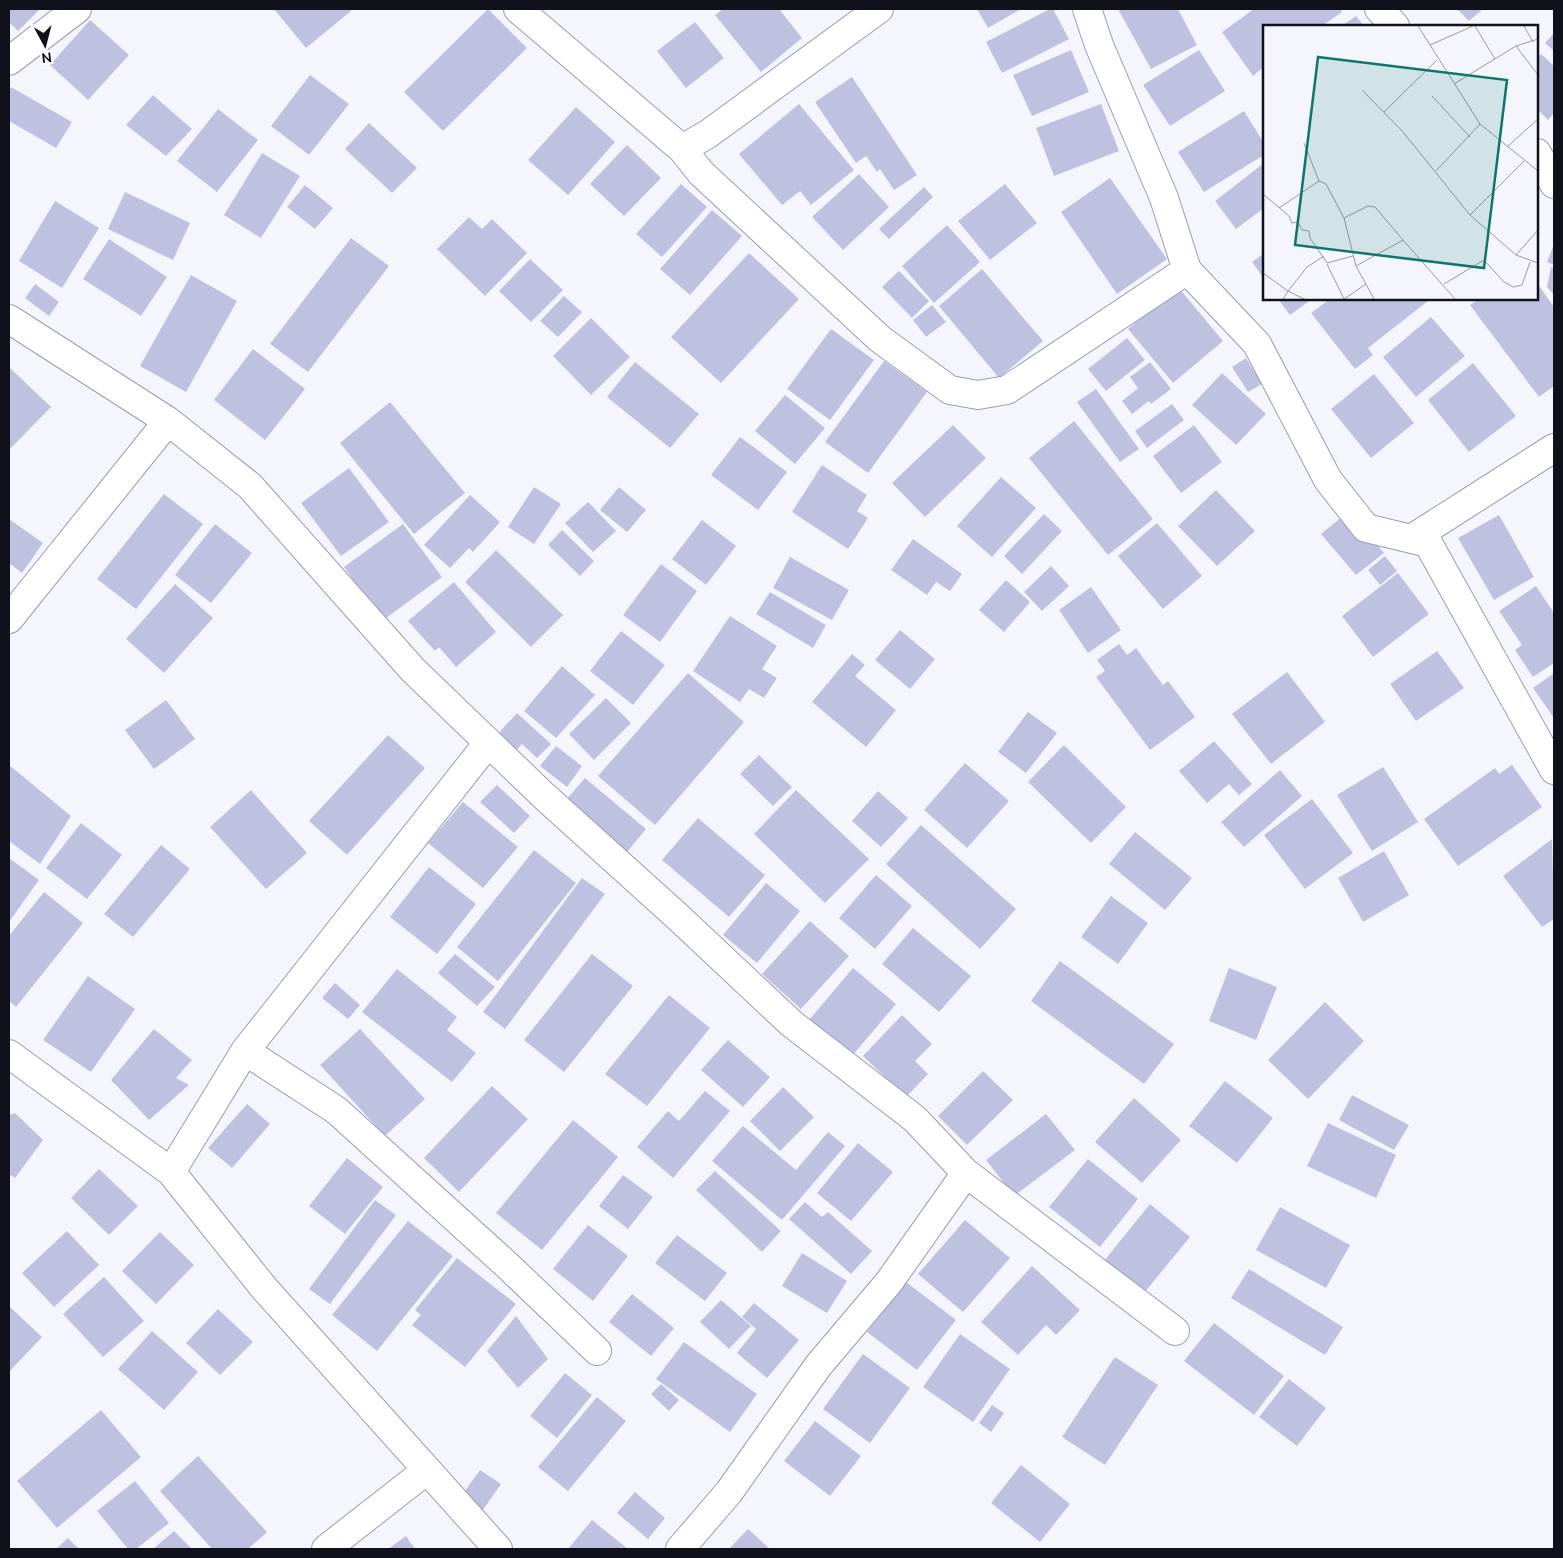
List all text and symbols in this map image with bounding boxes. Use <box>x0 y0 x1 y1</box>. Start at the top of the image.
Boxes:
north arrow <box>20 20 70 70</box>
inset map <box>1263 25 1538 300</box>
text: N <box>40 49 53 66</box>

